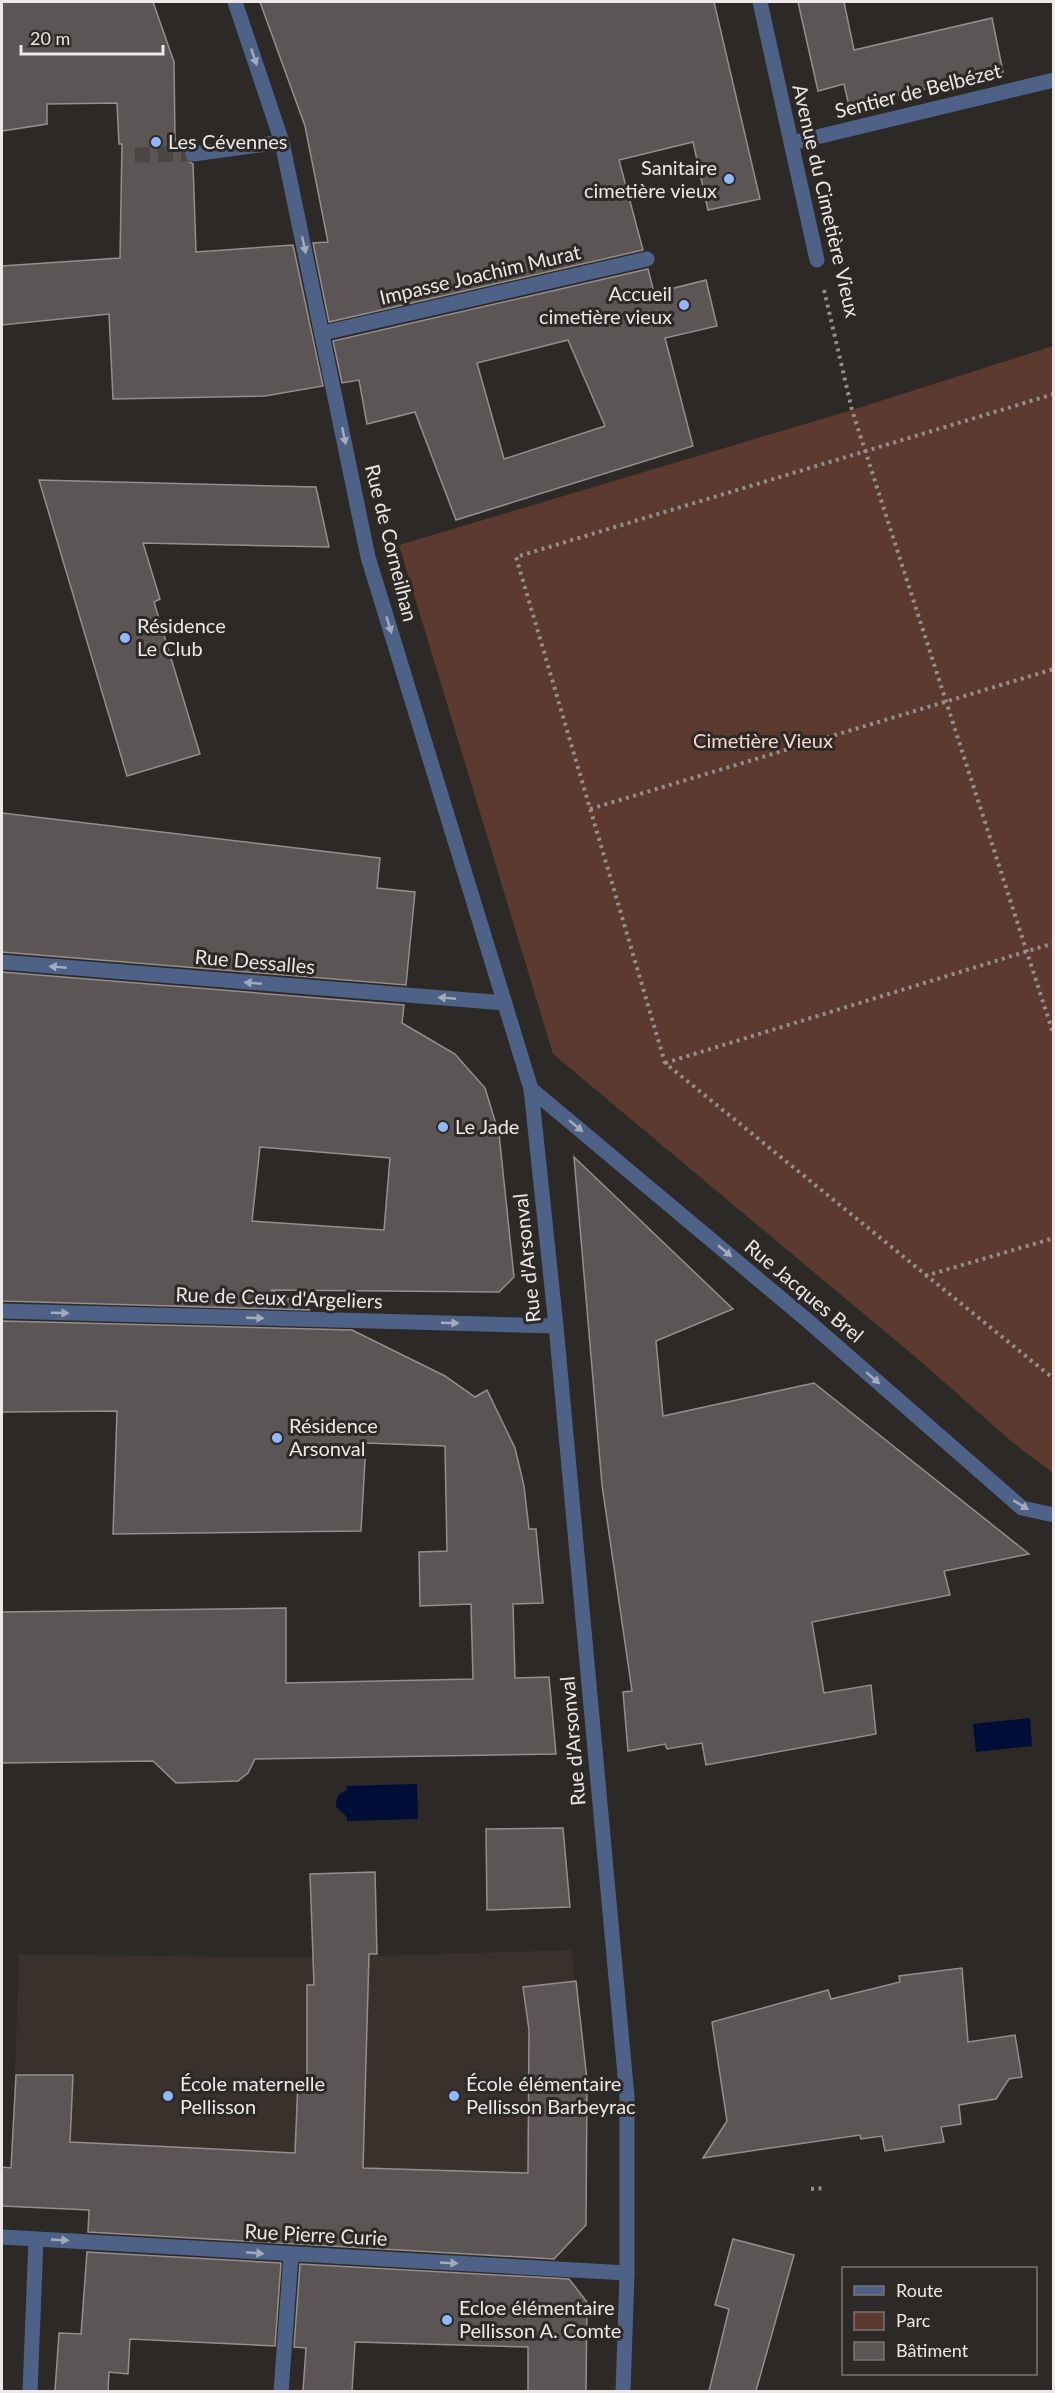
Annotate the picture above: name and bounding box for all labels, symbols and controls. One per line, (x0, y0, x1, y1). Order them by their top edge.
scale bar (21, 18, 164, 56)
text: 20 m (30, 27, 70, 49)
one-way arrow (249, 48, 259, 66)
street label: Sentier de Belbézet (832, 58, 1003, 122)
street label: Avenue du Cimetière Vieux (788, 82, 866, 320)
place label: Les Cévennes (168, 129, 288, 153)
marker: Les Cévennes (149, 135, 163, 149)
place label: Sanitaire cimetière vieux (584, 155, 717, 202)
marker: Sanitaire cimetière vieux (722, 172, 736, 186)
one-way arrow (300, 236, 309, 255)
street label: Impasse Joachim Murat (377, 239, 583, 309)
place label: Accueil cimetière vieux (539, 281, 672, 328)
marker: Accueil cimetière vieux (677, 298, 691, 312)
one-way arrow (340, 427, 349, 446)
street label: Rue de Corneilhan (361, 462, 423, 624)
place label: Résidence Le Club (137, 613, 226, 660)
one-way arrow (385, 616, 395, 634)
marker: Résidence Le Club (118, 631, 132, 645)
park label: Cimetière Vieux (693, 728, 833, 752)
street label: Rue Dessalles (194, 944, 316, 978)
one-way arrow (49, 962, 68, 972)
one-way arrow (243, 978, 262, 987)
one-way arrow (437, 993, 456, 1003)
place label: Le Jade (455, 1114, 519, 1138)
one-way arrow (568, 1119, 583, 1132)
marker: Le Jade (436, 1120, 450, 1134)
street label: Rue d'Arsonval (507, 1192, 545, 1324)
street label: Rue Jacques Brel (740, 1234, 869, 1347)
one-way arrow (717, 1244, 732, 1257)
street label: Rue de Ceux d'Argeliers (175, 1281, 383, 1313)
one-way arrow (50, 1308, 69, 1318)
one-way arrow (245, 1313, 264, 1323)
one-way arrow (440, 1319, 459, 1328)
one-way arrow (865, 1371, 880, 1384)
place label: Résidence Arsonval (289, 1413, 378, 1460)
marker: Résidence Arsonval (270, 1431, 284, 1445)
one-way arrow (1013, 1499, 1029, 1510)
street label: Rue d'Arsonval (554, 1676, 590, 1807)
place label: École maternelle Pellisson (180, 2071, 325, 2118)
place label: École élémentaire Pellisson Barbeyrac (466, 2071, 636, 2118)
marker: École maternelle Pellisson (161, 2089, 175, 2103)
marker: École élémentaire Pellisson Barbeyrac (447, 2089, 461, 2103)
street label: Rue Pierre Curie (244, 2218, 388, 2250)
one-way arrow (50, 2236, 69, 2245)
one-way arrow (245, 2248, 264, 2257)
one-way arrow (440, 2259, 459, 2268)
legend (842, 2267, 1037, 2375)
text: Route (896, 2279, 943, 2301)
place label: Ecloe élémentaire Pellisson A. Comte (459, 2295, 621, 2342)
text: Parc (896, 2309, 931, 2331)
marker: Ecloe élémentaire Pellisson A. Comte (440, 2313, 454, 2327)
text: Bâtiment (896, 2339, 969, 2361)

